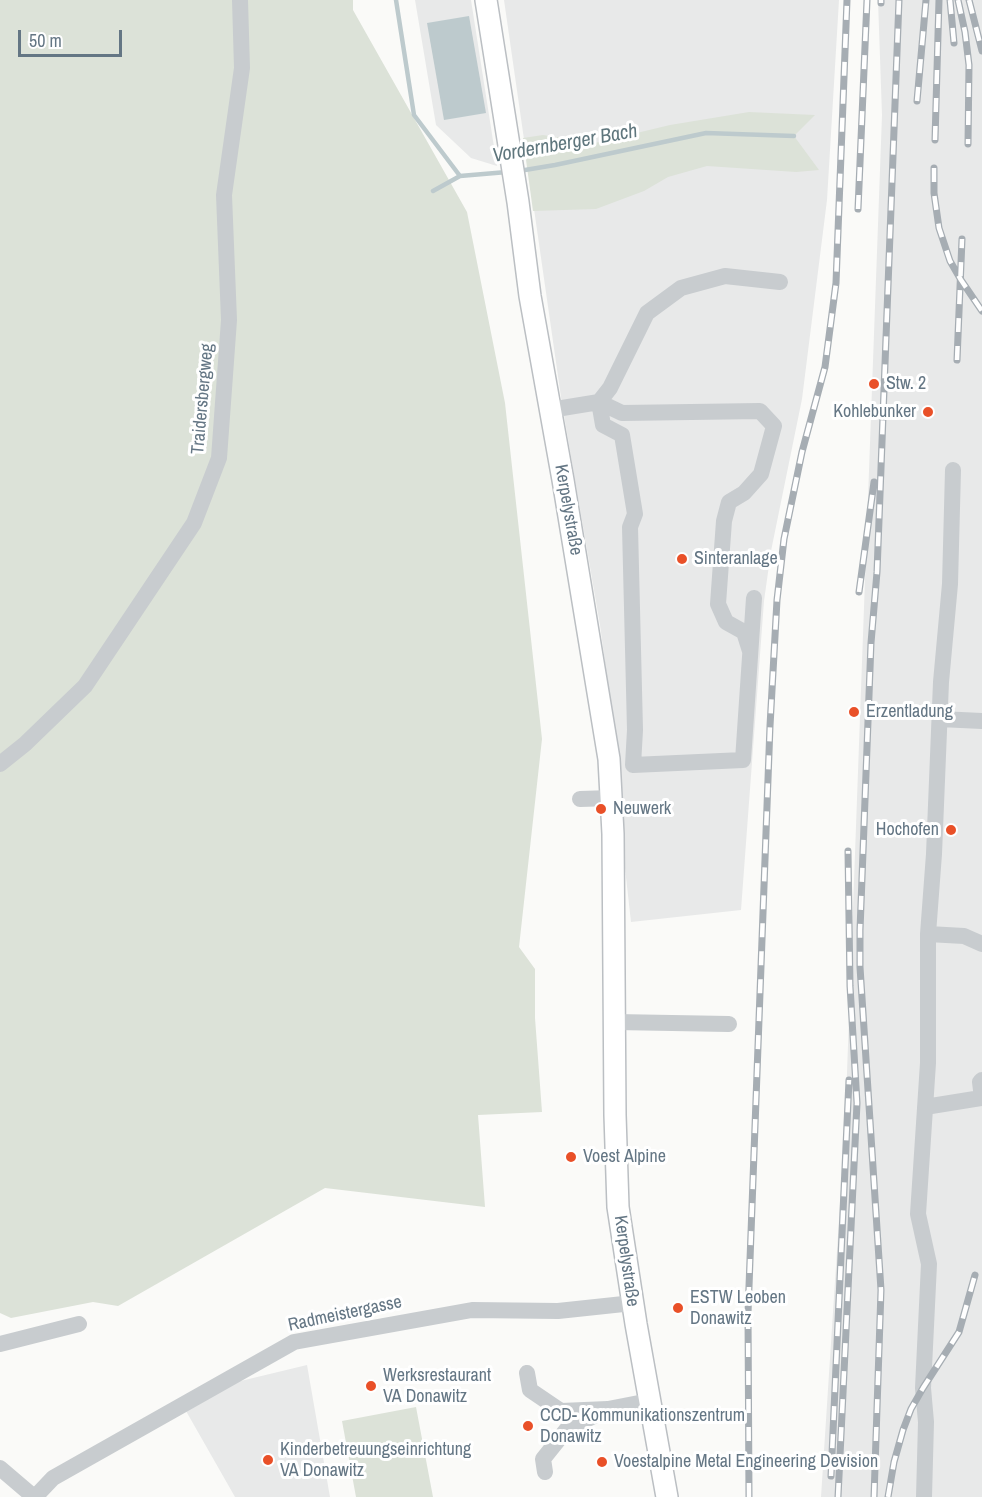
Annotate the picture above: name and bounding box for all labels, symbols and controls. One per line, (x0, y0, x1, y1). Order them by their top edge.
scale bar (21, 18, 124, 56)
text: 50 m (29, 28, 62, 53)
water label: Vordernberger Bach (491, 119, 639, 169)
street label: Traidersbergweg (187, 343, 219, 455)
place label: Stw. 2 (886, 373, 926, 395)
marker: Stw. 2 (867, 377, 881, 391)
place label: Kohlebunker (833, 401, 916, 423)
marker: Kohlebunker (921, 405, 935, 419)
street label: Kerpelystraße (549, 463, 587, 557)
place label: Sinteranlage (694, 548, 778, 570)
marker: Sinteranlage (675, 552, 689, 566)
place label: Erzentladung (866, 701, 953, 723)
marker: Erzentladung (847, 705, 861, 719)
place label: Neuwerk (613, 798, 671, 820)
marker: Neuwerk (594, 802, 608, 816)
place label: Hochofen (876, 819, 939, 841)
marker: Hochofen (944, 823, 958, 837)
place label: Voest Alpine (583, 1146, 666, 1168)
marker: Voest Alpine (564, 1150, 578, 1164)
street label: Kerpelystraße (609, 1214, 643, 1308)
place label: ESTW Leoben Donawitz (690, 1287, 786, 1330)
street label: Radmeistergasse (286, 1291, 404, 1337)
marker: ESTW Leoben Donawitz (671, 1301, 685, 1315)
place label: Werksrestaurant VA Donawitz (383, 1365, 491, 1408)
marker: Werksrestaurant VA Donawitz (364, 1379, 378, 1393)
place label: CCD- Kommunikationszentrum Donawitz (540, 1405, 745, 1448)
marker: CCD- Kommunikationszentrum Donawitz (521, 1419, 535, 1433)
place label: Kinderbetreuungseinrichtung VA Donawitz (280, 1439, 471, 1482)
place label: Voestalpine Metal Engineering Devision (614, 1451, 878, 1473)
marker: Kinderbetreuungseinrichtung VA Donawitz (261, 1453, 275, 1467)
marker: Voestalpine Metal Engineering Devision (595, 1455, 609, 1469)

